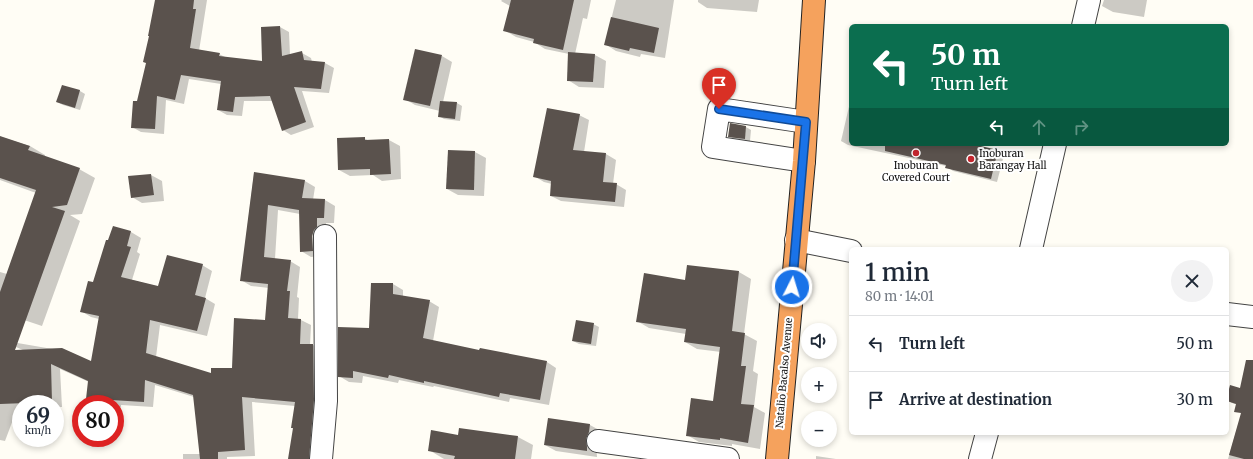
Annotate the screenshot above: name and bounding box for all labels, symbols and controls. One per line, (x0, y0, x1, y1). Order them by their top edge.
text: 50 m (931, 37, 1000, 73)
icon: left (865, 40, 917, 92)
pin (702, 68, 736, 109)
text: Turn left (931, 72, 1008, 95)
icon: arrive (708, 74, 730, 96)
icon: left (986, 116, 1008, 138)
icon: ahead (1028, 116, 1050, 138)
icon: right (1070, 116, 1092, 138)
place label: Inoburan Barangay Hall (979, 147, 1047, 172)
marker: Inoburan Covered Court (911, 148, 921, 158)
marker: Inoburan Barangay Hall (966, 154, 976, 164)
place label: Inoburan Covered Court (882, 159, 950, 184)
text: 1 min (865, 257, 930, 288)
button: close (1171, 260, 1213, 302)
position arrow (771, 266, 813, 308)
text: 80 m · 14:01 (865, 288, 934, 305)
street label: Natalio Bacalso Avenue (773, 317, 795, 429)
map controls (801, 323, 837, 447)
button: sound (801, 323, 837, 359)
icon: left (865, 333, 887, 355)
text: Turn left (899, 334, 965, 353)
text: 50 m (1176, 334, 1213, 353)
button: + (801, 367, 837, 403)
icon: arrive (865, 389, 887, 411)
text: Arrive at destination (899, 390, 1052, 409)
text: 30 m (1176, 390, 1213, 409)
speed limit sign: 80 (72, 395, 124, 447)
text: 69 (26, 403, 50, 428)
button: − (801, 411, 837, 447)
text: km/h (25, 424, 51, 437)

